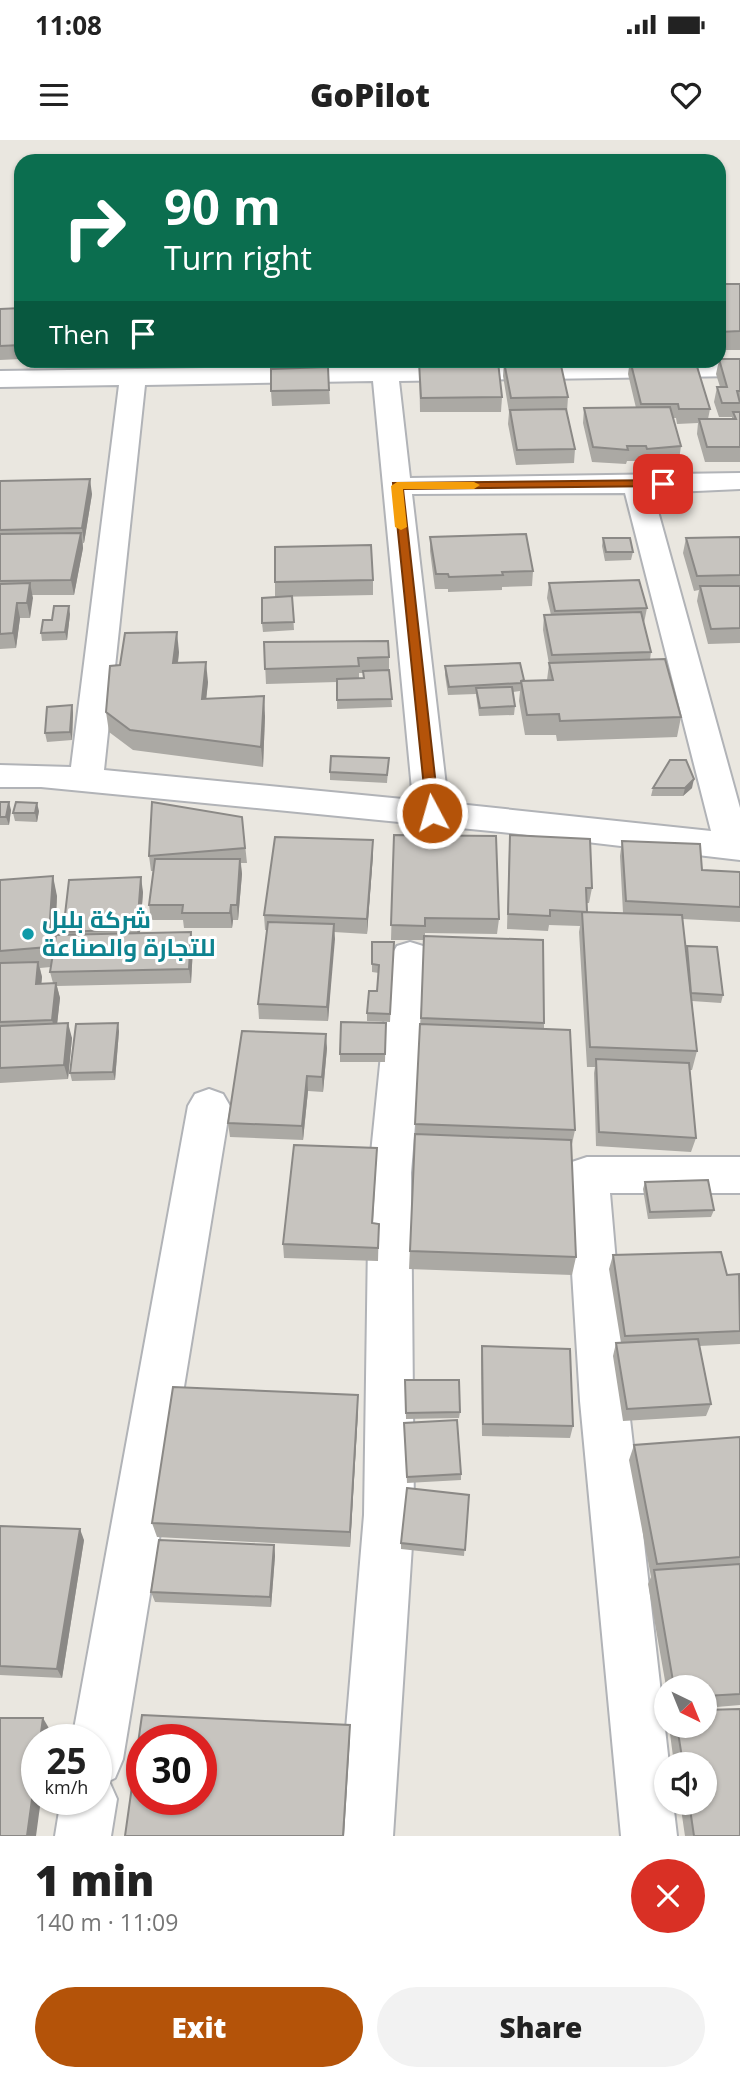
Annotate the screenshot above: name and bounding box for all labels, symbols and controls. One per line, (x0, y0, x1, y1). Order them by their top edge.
text: 11:08 (35, 7, 102, 43)
text: GoPilot (310, 73, 430, 116)
icon: menu (35, 76, 73, 114)
icon: heart (667, 76, 705, 114)
text: 90 m (164, 173, 281, 239)
icon: right (49, 182, 140, 273)
text: Turn right (164, 236, 312, 279)
icon: arrive (124, 315, 162, 353)
text: Then (49, 316, 110, 352)
pin (633, 454, 693, 514)
icon: arrive (644, 465, 682, 503)
position arrow (395, 776, 469, 850)
place label: شركة بلبل للتجارة والصناعة (42, 902, 216, 963)
marker: شركة بلبل للتجارة والصناعة (20, 926, 36, 942)
north arrow (654, 1675, 718, 1738)
map controls (654, 1675, 717, 1815)
speed limit sign: 30 (126, 1724, 217, 1815)
text: 25 (46, 1737, 87, 1784)
button: sound (654, 1752, 717, 1815)
text: km/h (45, 1775, 88, 1799)
text: 1 min (35, 1851, 154, 1908)
button: close (631, 1859, 705, 1933)
text: 140 m · 11:09 (35, 1906, 178, 1938)
button: Exit (35, 1987, 363, 2067)
button: Share (377, 1987, 705, 2067)

